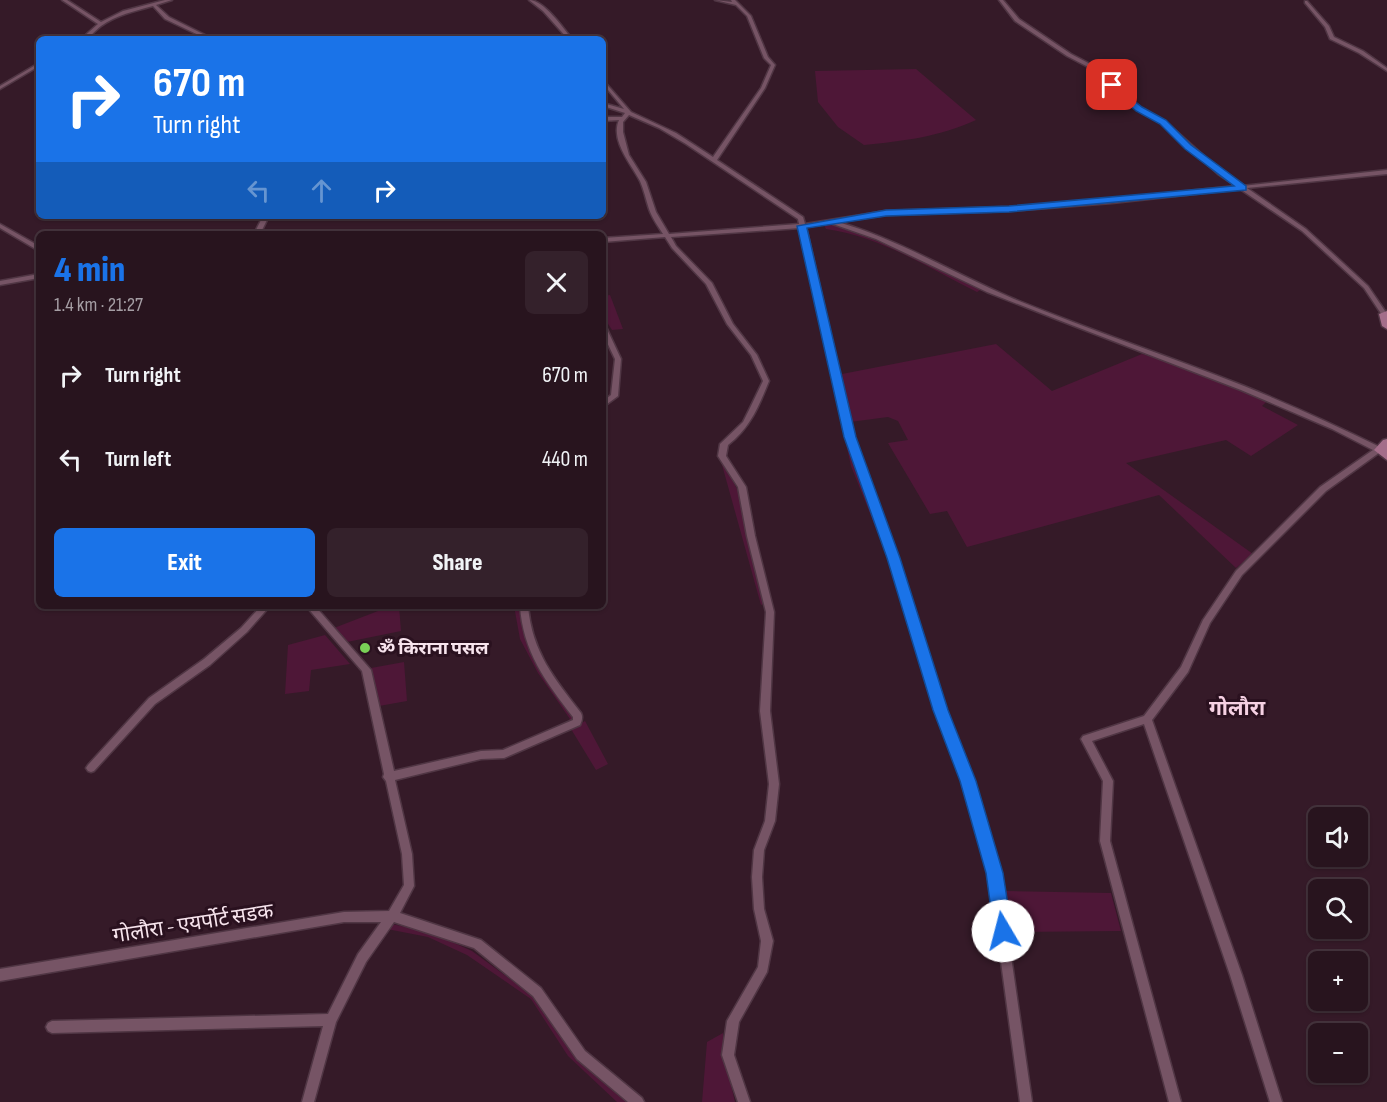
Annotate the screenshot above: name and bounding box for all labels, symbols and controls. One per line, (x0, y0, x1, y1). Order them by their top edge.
text: 670 m (153, 58, 245, 109)
pin (1086, 59, 1137, 110)
icon: right (54, 60, 132, 138)
icon: arrive (1095, 68, 1128, 101)
text: Turn right (153, 109, 240, 141)
icon: left (242, 174, 275, 207)
icon: ahead (305, 174, 338, 207)
icon: right (368, 174, 401, 207)
text: 4 min (54, 249, 125, 292)
button: close (525, 251, 588, 314)
text: 1.4 km · 21:27 (54, 293, 143, 317)
icon: right (54, 359, 87, 392)
text: Turn right (105, 362, 181, 389)
text: 670 m (542, 362, 588, 389)
icon: left (54, 443, 87, 476)
text: Turn left (105, 446, 171, 473)
text: 440 m (542, 446, 588, 473)
button: Exit (54, 528, 315, 597)
button: Share (327, 528, 588, 597)
place label: ॐ किराना पसल (377, 638, 489, 659)
marker: ॐ किराना पसल (358, 641, 372, 655)
district label: गोलौरा (1209, 696, 1266, 721)
map controls (1308, 807, 1368, 1083)
button: sound (1308, 807, 1368, 867)
button: search (1308, 879, 1368, 939)
street label: गोलौरा - एयर्पोर्ट सडक (111, 898, 276, 949)
position arrow (971, 899, 1035, 963)
button: + (1308, 951, 1368, 1011)
button: − (1308, 1023, 1368, 1083)

